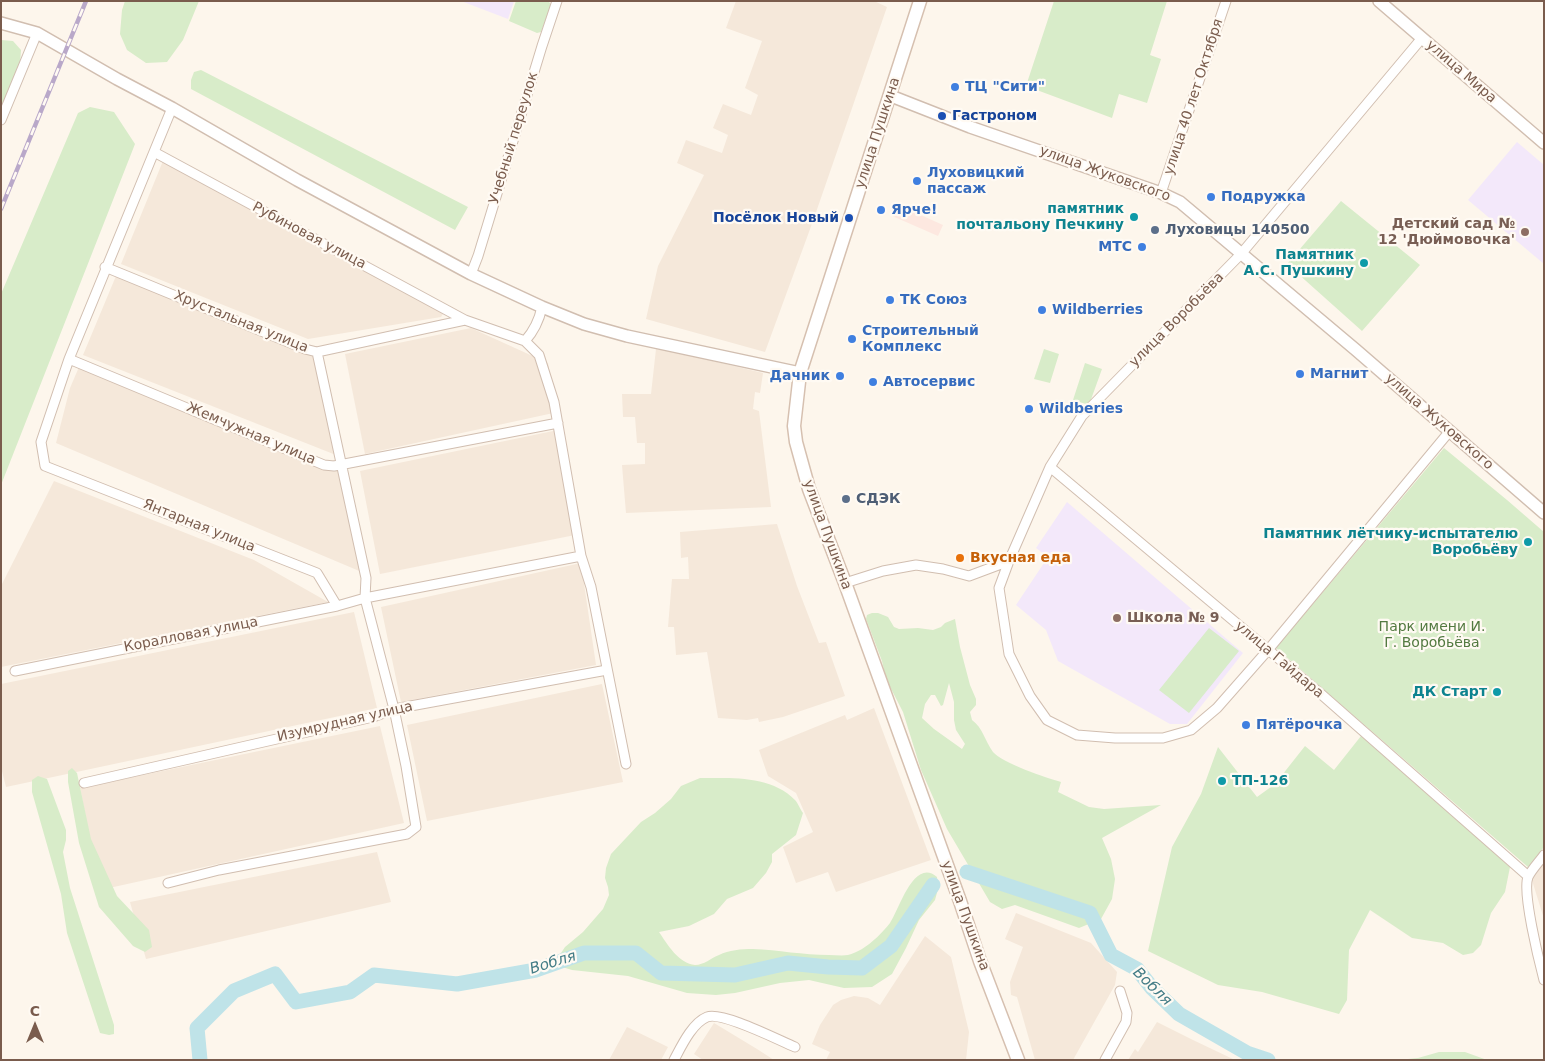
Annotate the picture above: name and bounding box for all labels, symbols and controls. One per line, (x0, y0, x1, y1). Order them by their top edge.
street label: улица 40 лет Октября (1161, 17, 1227, 177)
street label: улица Мира (1422, 37, 1500, 107)
street label: Учебный переулок (486, 70, 542, 206)
street label: улица Пушкина (852, 75, 904, 191)
place label: ТЦ "Сити" (965, 79, 1045, 95)
marker: ТЦ "Сити" (949, 81, 961, 93)
place label: Гастроном (952, 108, 1037, 124)
marker: Гастроном (936, 110, 948, 122)
street label: улица Жуковского (1037, 142, 1173, 206)
place label: Луховицкий пассаж (927, 165, 1025, 198)
marker: Луховицкий пассаж (911, 175, 923, 187)
place label: Подружка (1221, 189, 1306, 205)
marker: Подружка (1205, 191, 1217, 203)
street label: Рубиновая улица (249, 199, 369, 273)
place label: памятник почтальону Печкину (956, 201, 1124, 233)
place label: Ярче! (891, 202, 937, 218)
marker: Ярче! (875, 204, 887, 216)
place label: Посёлок Новый (713, 210, 839, 226)
marker: памятник почтальону Печкину (1128, 211, 1140, 223)
marker: Посёлок Новый (843, 212, 855, 224)
place label: Детский сад № 12 'Дюймовочка' (1378, 216, 1515, 248)
place label: Луховицы 140500 (1165, 222, 1309, 238)
marker: Луховицы 140500 (1149, 224, 1161, 236)
marker: Детский сад № 12 'Дюймовочка' (1519, 226, 1531, 238)
place label: МТС (1098, 239, 1132, 255)
marker: МТС (1136, 241, 1148, 253)
place label: Памятник А.С. Пушкину (1244, 247, 1354, 280)
marker: Памятник А.С. Пушкину (1358, 257, 1370, 269)
street label: улица Воробьёва (1126, 269, 1228, 371)
street label: Хрустальная улица (171, 287, 311, 357)
place label: ТК Союз (900, 292, 968, 308)
marker: ТК Союз (884, 294, 896, 306)
place label: Wildberries (1052, 302, 1143, 318)
marker: Wildberries (1036, 304, 1048, 316)
place label: Строительный Комплекс (862, 323, 979, 356)
marker: Строительный Комплекс (846, 333, 858, 345)
place label: Магнит (1310, 366, 1368, 382)
place label: Дачник (769, 368, 830, 384)
marker: Магнит (1294, 368, 1306, 380)
marker: Дачник (834, 370, 846, 382)
street label: улица Жуковского (1381, 370, 1497, 474)
place label: Автосервис (883, 374, 975, 390)
marker: Автосервис (867, 376, 879, 388)
street label: Жемчужная улица (184, 399, 318, 469)
place label: Wildberies (1039, 401, 1123, 417)
marker: Wildberies (1023, 403, 1035, 415)
street label: улица Пушкина (799, 478, 855, 592)
place label: СДЭК (856, 491, 900, 507)
marker: СДЭК (840, 493, 852, 505)
street label: Янтарная улица (140, 496, 258, 556)
place label: Памятник лётчику-испытателю Воробьёву (1263, 526, 1518, 558)
marker: Памятник лётчику-испытателю Воробьёву (1522, 536, 1534, 548)
place label: Вкусная еда (970, 550, 1071, 566)
marker: Вкусная еда (954, 552, 966, 564)
place label: Школа № 9 (1127, 610, 1219, 626)
marker: Школа № 9 (1111, 612, 1123, 624)
street label: Коралловая улица (122, 614, 260, 656)
street label: улица Гайдара (1231, 618, 1327, 702)
park label: Парк имени И. Г. Воробьёва (1379, 619, 1485, 652)
place label: ДК Старт (1412, 684, 1487, 700)
marker: ДК Старт (1491, 686, 1503, 698)
street label: Изумрудная улица (276, 698, 414, 746)
place label: Пятёрочка (1256, 717, 1343, 733)
marker: Пятёрочка (1240, 719, 1252, 731)
place label: ТП-126 (1232, 773, 1288, 789)
marker: ТП-126 (1216, 775, 1228, 787)
street label: улица Пушкина (937, 859, 993, 973)
water label: Вобля (528, 947, 578, 979)
water label: Вобля (1129, 964, 1175, 1010)
north arrow (10, 1001, 60, 1051)
text: С (30, 1003, 40, 1019)

